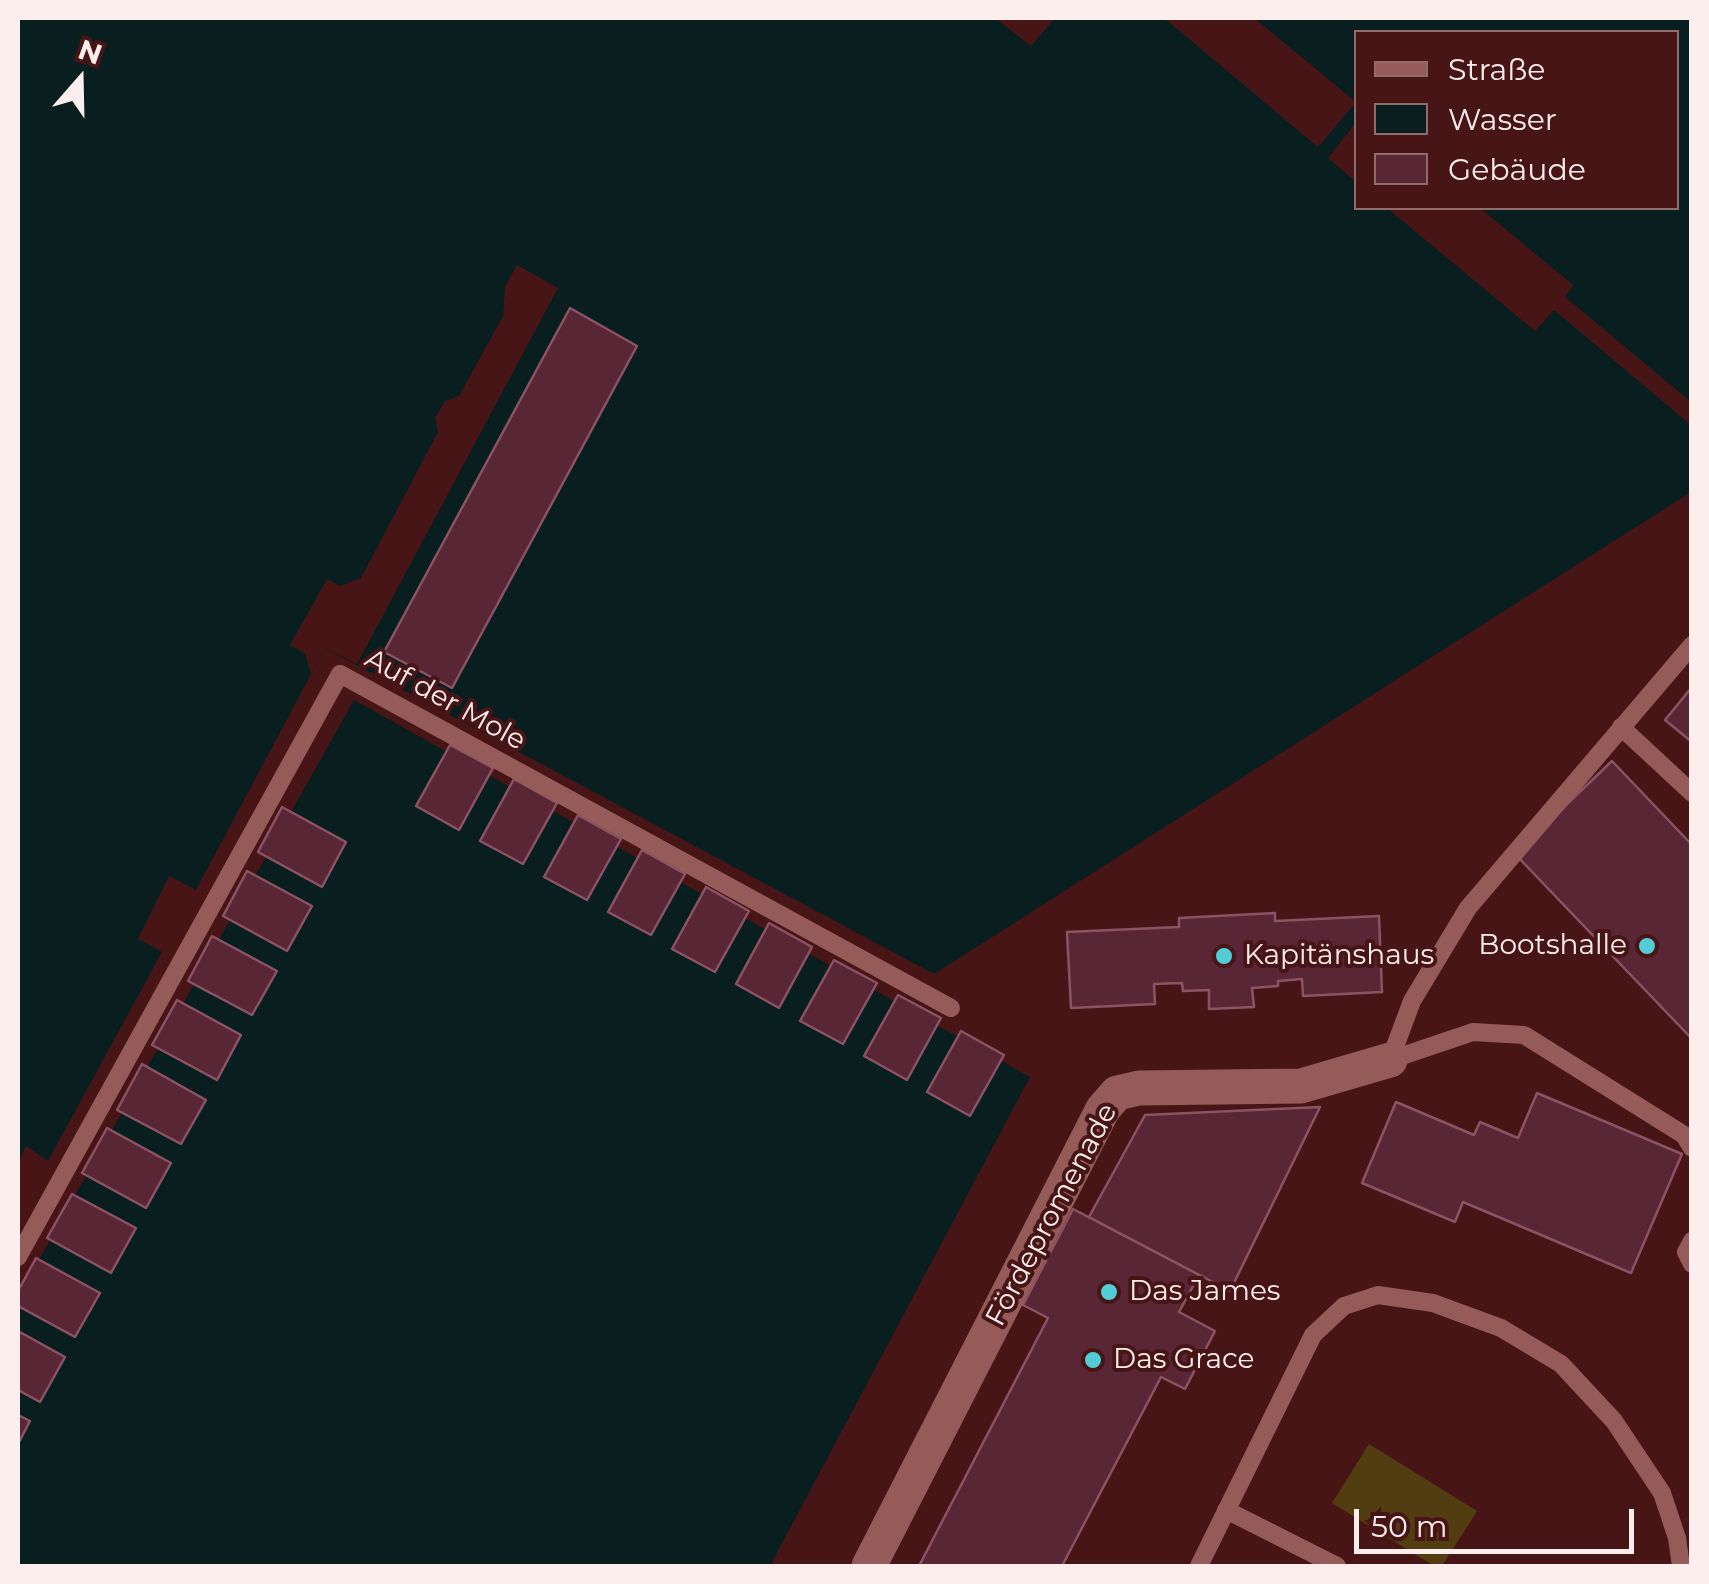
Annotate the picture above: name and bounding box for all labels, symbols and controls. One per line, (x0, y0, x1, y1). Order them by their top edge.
north arrow (30, 30, 130, 130)
legend (1354, 30, 1679, 210)
text: N (74, 32, 107, 72)
text: Straße (1448, 51, 1545, 88)
text: Wasser (1448, 101, 1557, 138)
text: Gebäude (1448, 151, 1586, 188)
street label: Auf der Mole (359, 642, 531, 758)
place label: Bootshalle (1478, 929, 1627, 963)
marker: Bootshalle (1636, 935, 1658, 957)
place label: Kapitänshaus (1244, 939, 1434, 973)
marker: Kapitänshaus (1213, 945, 1235, 967)
street label: Fördepromenade (979, 1098, 1125, 1332)
place label: Das James (1129, 1275, 1280, 1309)
marker: Das James (1098, 1281, 1120, 1303)
place label: Das Grace (1113, 1343, 1254, 1377)
marker: Das Grace (1082, 1349, 1104, 1371)
scale bar (1359, 1489, 1639, 1551)
text: 50 m (1371, 1508, 1448, 1545)

